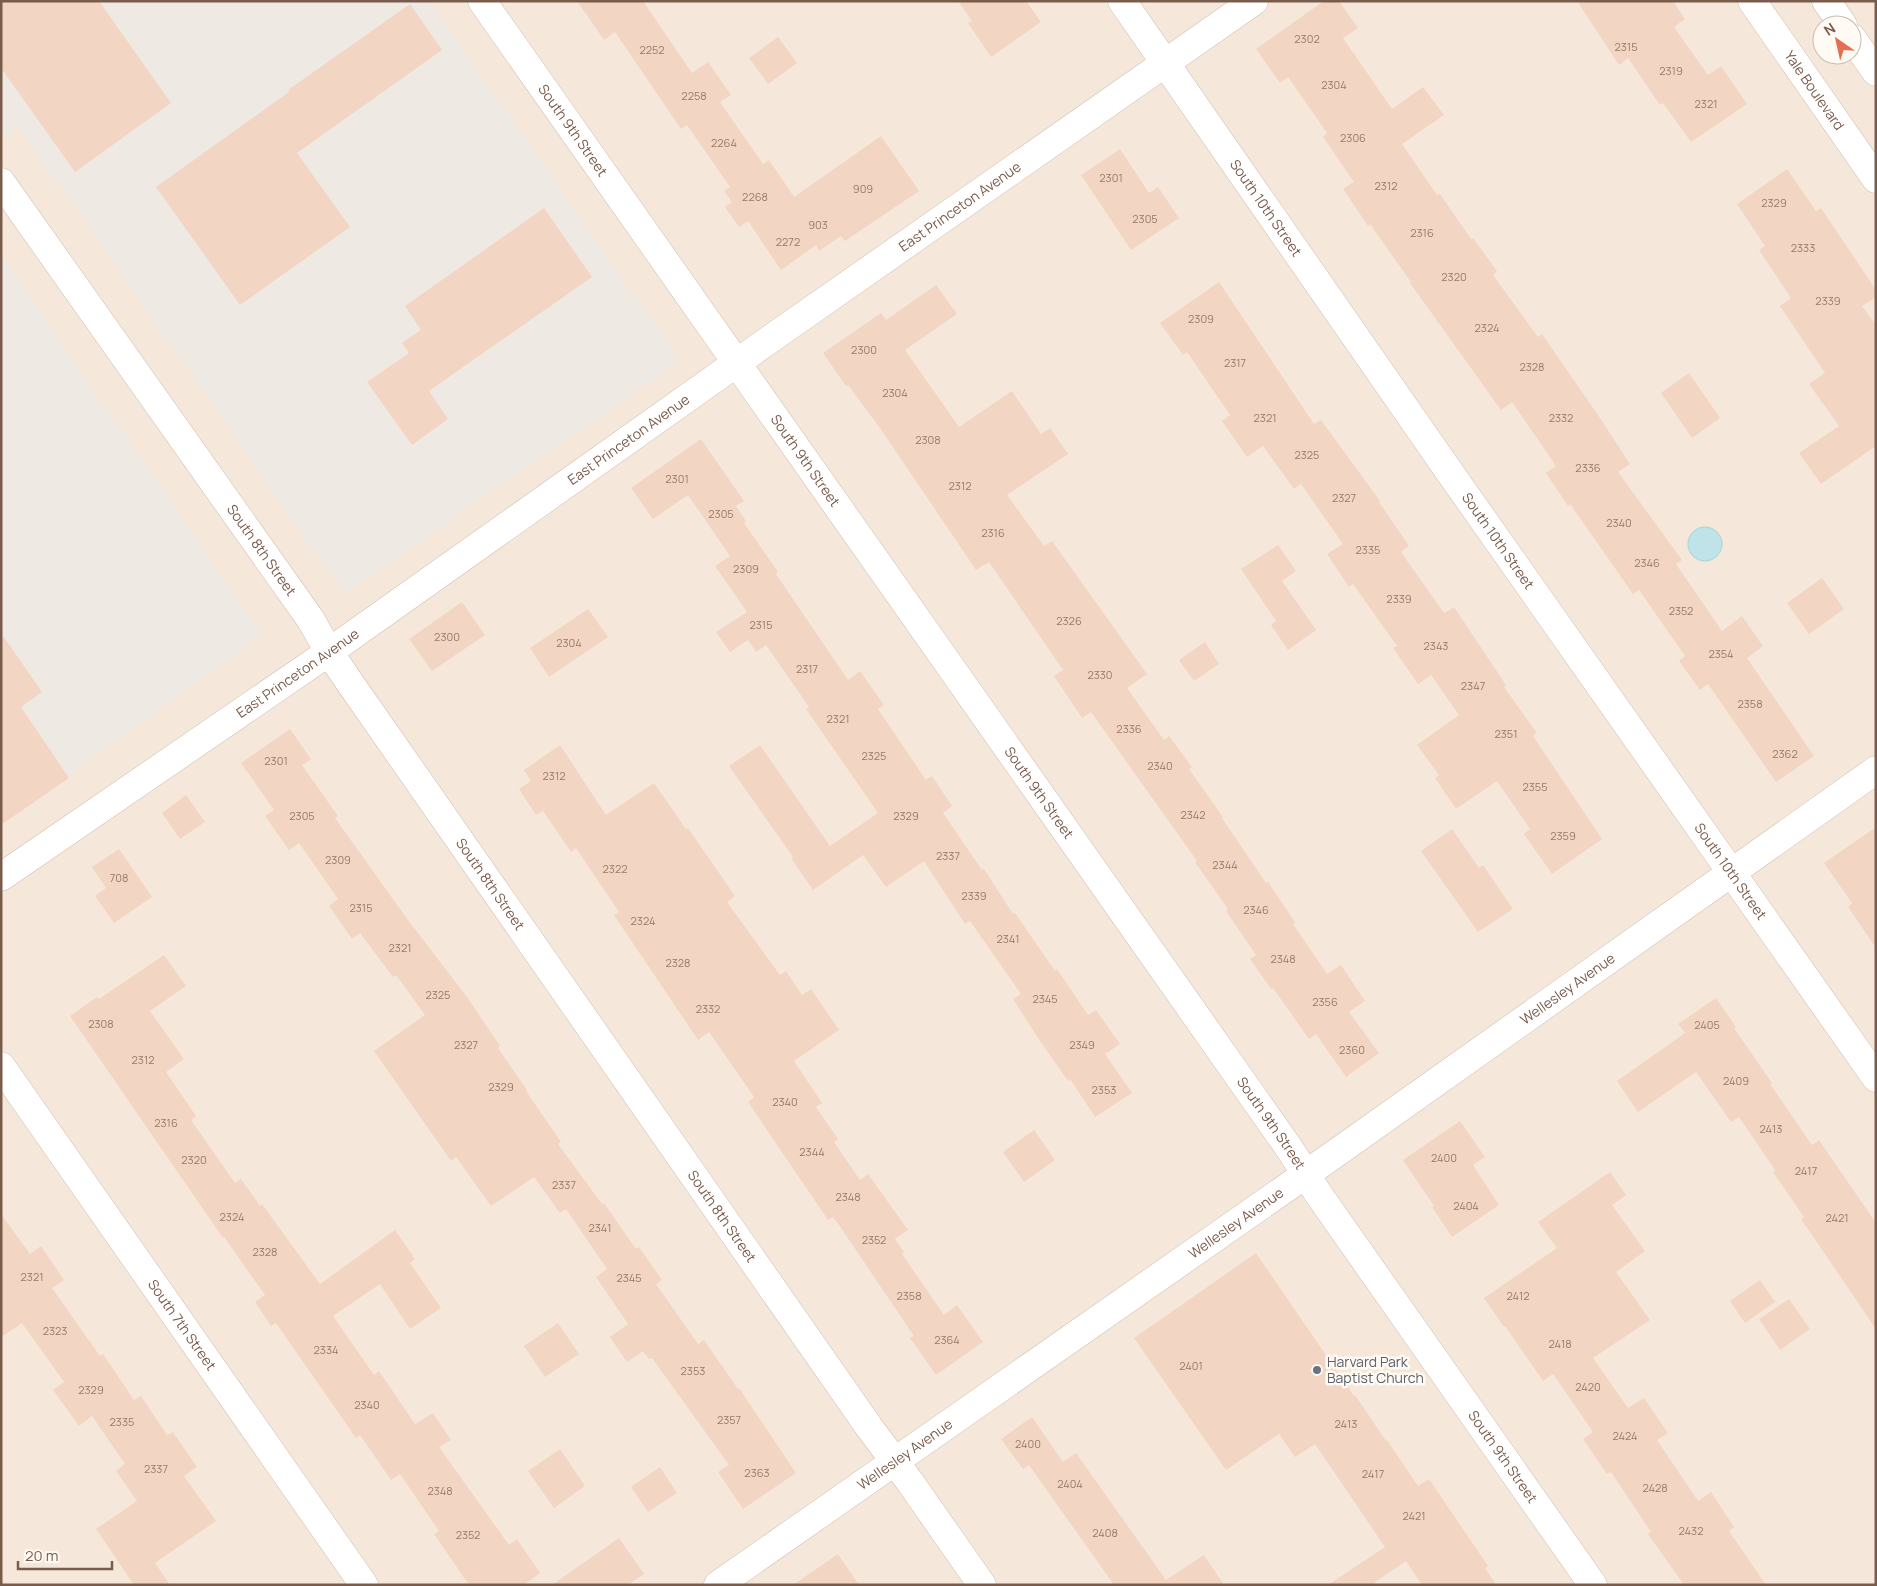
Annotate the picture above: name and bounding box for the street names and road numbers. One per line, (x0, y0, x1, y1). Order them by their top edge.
street label: Yale Boulevard (1780, 47, 1849, 134)
street label: South 9th Street (534, 80, 613, 180)
street label: South 10th Street (1226, 155, 1307, 260)
street label: East Princeton Avenue (895, 157, 1024, 255)
street label: East Princeton Avenue (564, 389, 693, 489)
street label: South 9th Street (767, 410, 845, 511)
street label: South 10th Street (1458, 489, 1539, 593)
street label: South 8th Street (223, 500, 301, 600)
street label: East Princeton Avenue (232, 624, 363, 722)
street label: South 9th Street (1000, 743, 1079, 843)
street label: South 10th Street (1690, 819, 1772, 923)
street label: South 8th Street (452, 834, 530, 934)
street label: Wellesley Avenue (1516, 948, 1619, 1029)
street label: South 9th Street (1233, 1073, 1310, 1173)
street label: South 8th Street (684, 1166, 761, 1266)
street label: Wellesley Avenue (1184, 1183, 1287, 1262)
street label: South 7th Street (144, 1275, 221, 1374)
street label: South 9th Street (1464, 1406, 1542, 1507)
street label: Wellesley Avenue (853, 1414, 956, 1494)

